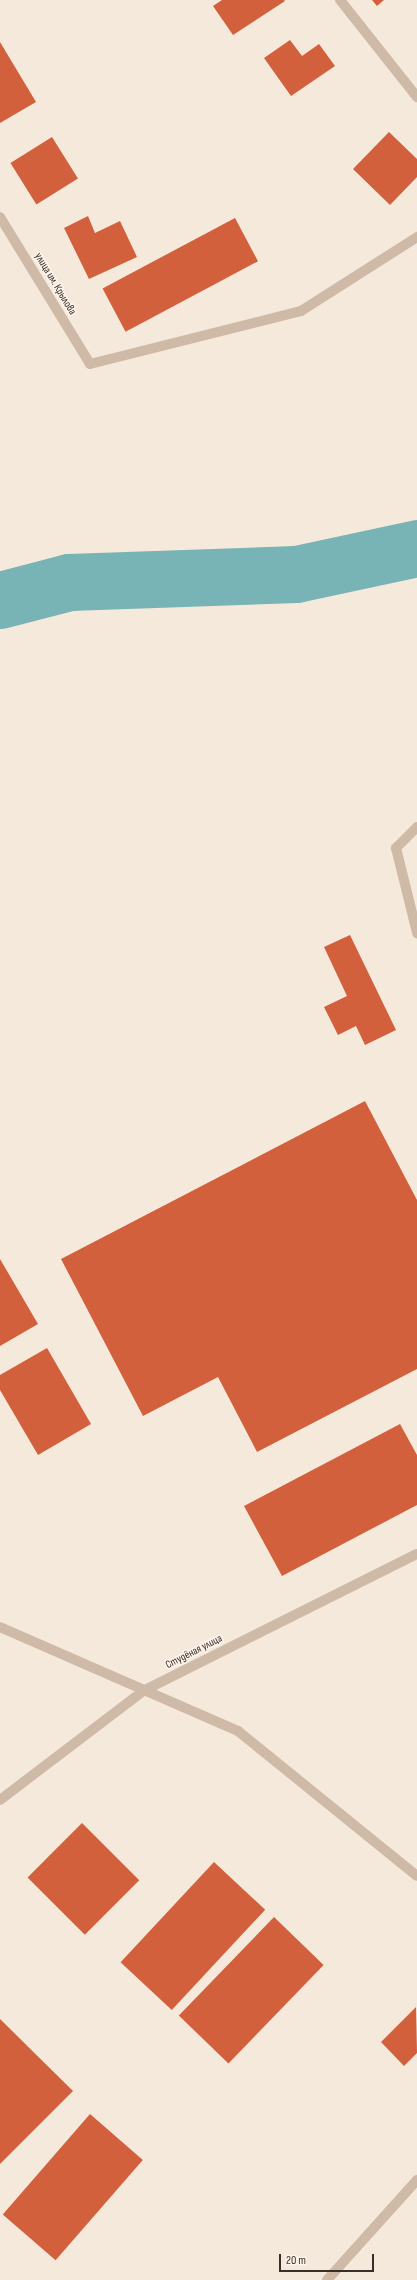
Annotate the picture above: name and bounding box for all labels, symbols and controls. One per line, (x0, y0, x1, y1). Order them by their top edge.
street label: улица им. Крылова (31, 251, 79, 317)
street label: Студёная улица (163, 1632, 225, 1672)
scale bar (281, 2246, 376, 2272)
text: 20 m (286, 2253, 306, 2268)

